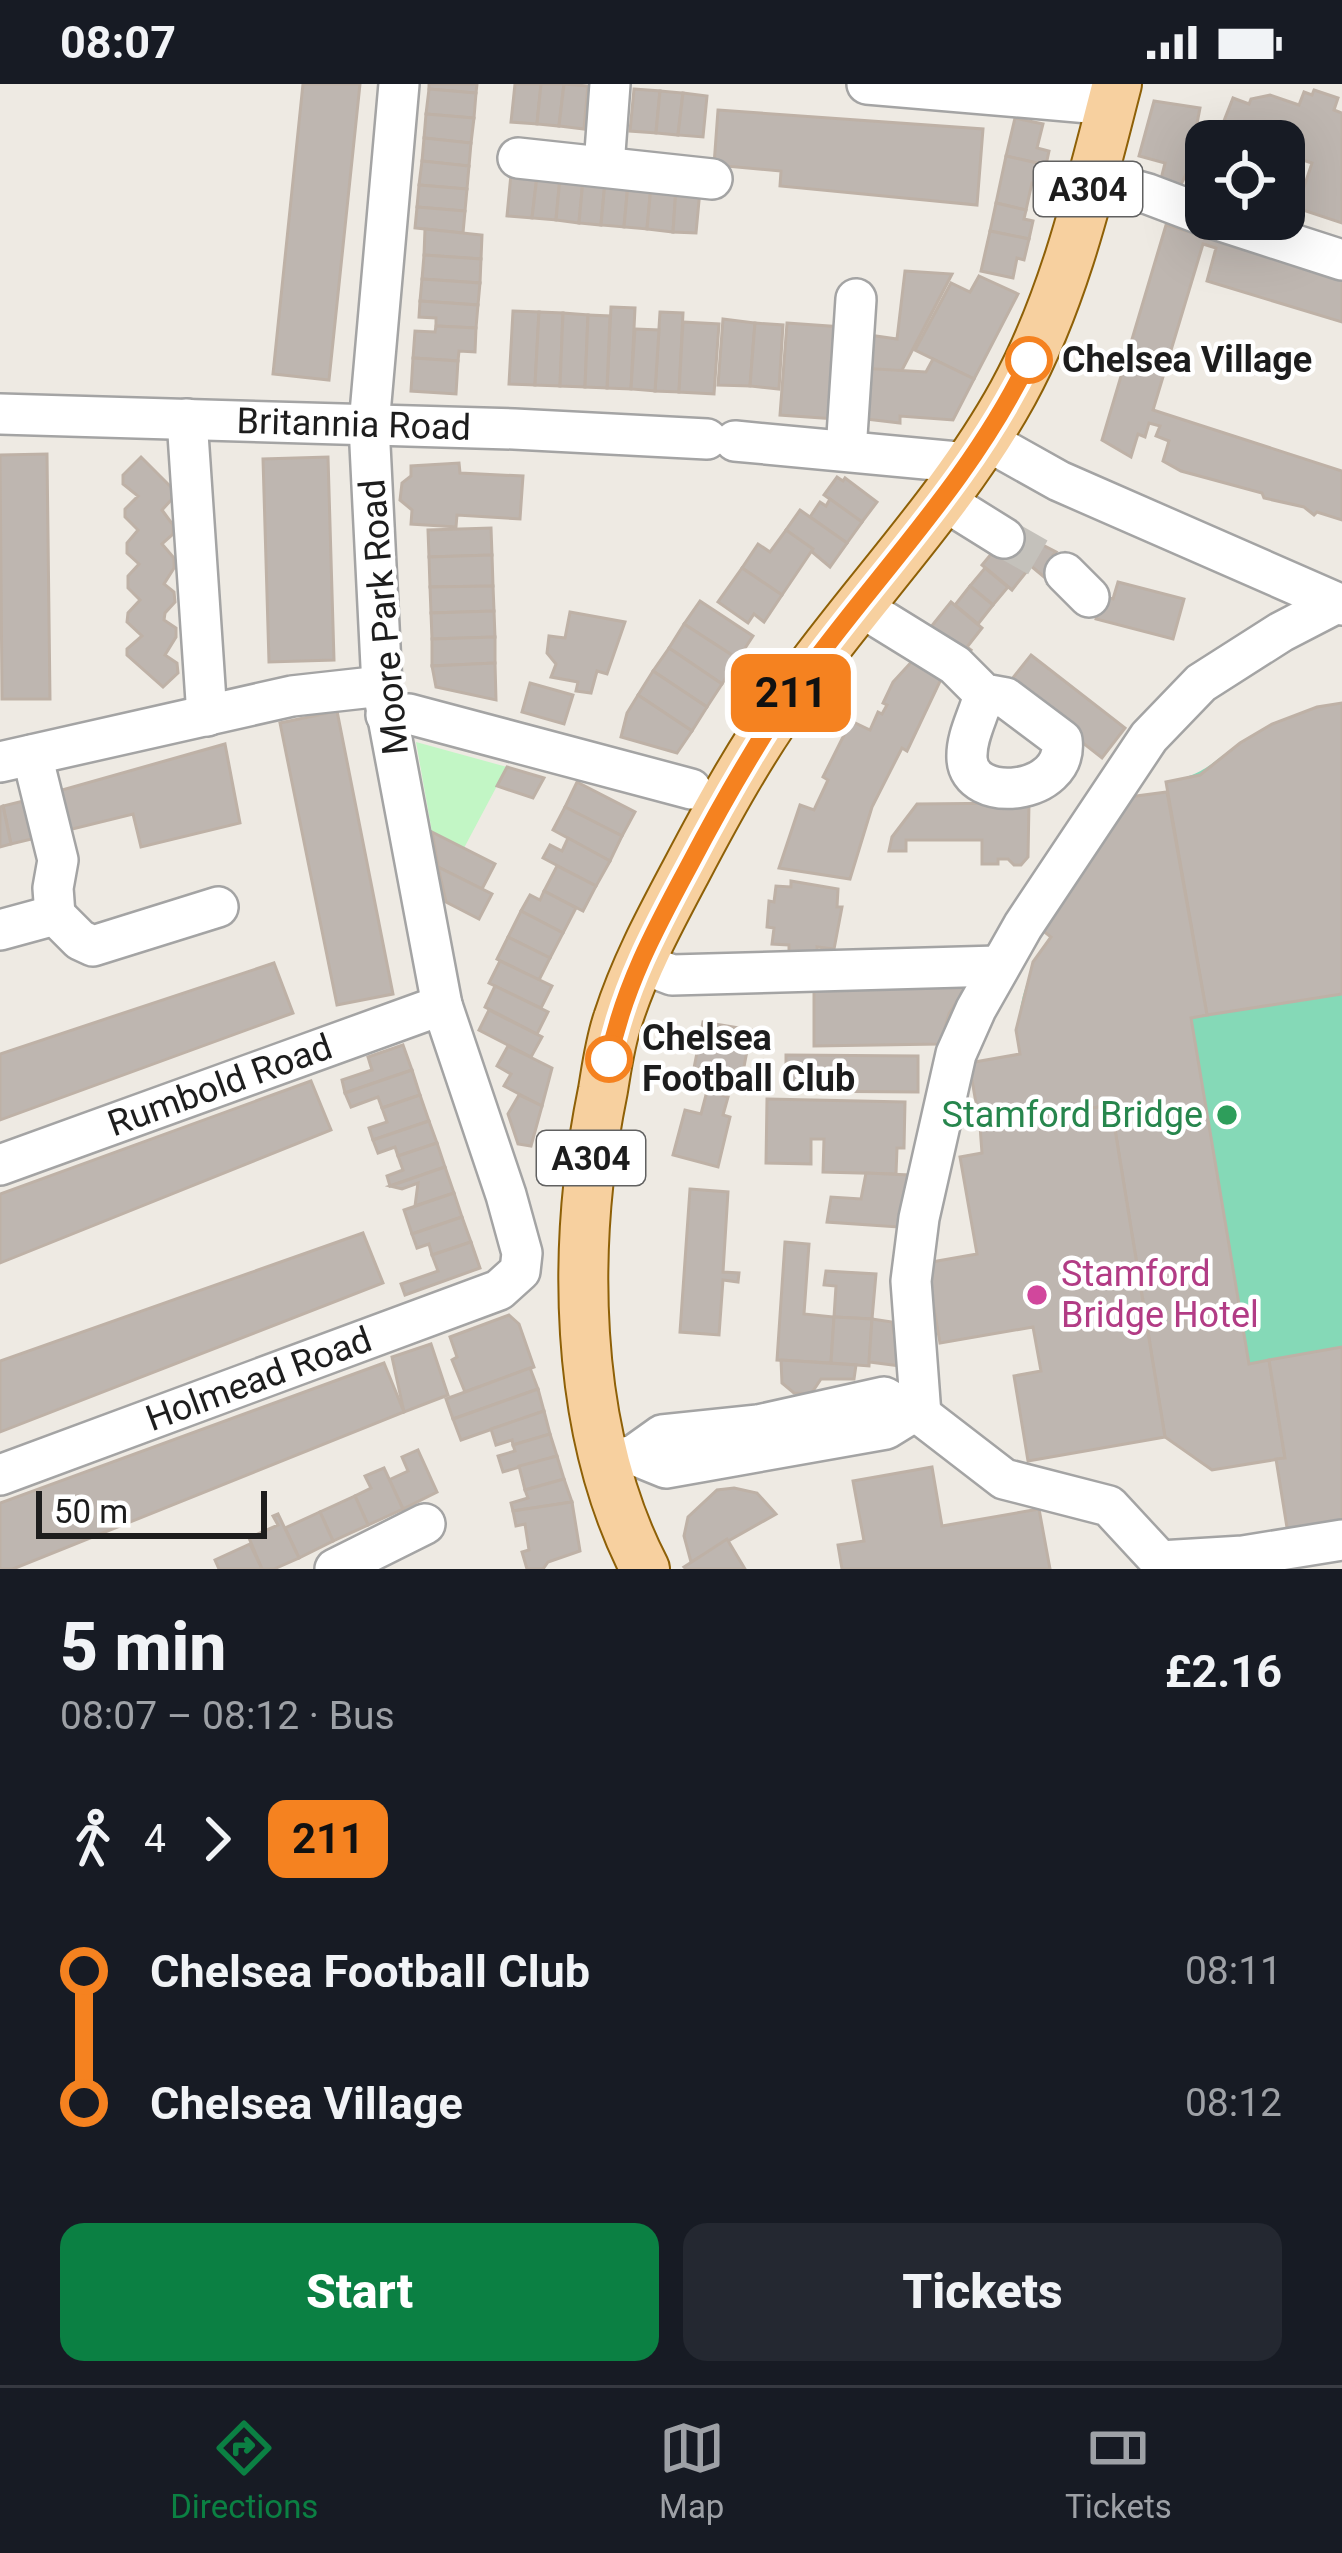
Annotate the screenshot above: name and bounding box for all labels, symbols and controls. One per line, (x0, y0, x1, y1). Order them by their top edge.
text: 08:07 (60, 16, 176, 69)
map controls (1185, 120, 1305, 240)
button: locate (1185, 120, 1305, 240)
road number: A304 (1034, 162, 1142, 216)
marker: Chelsea Village (1007, 338, 1051, 382)
place label: Chelsea Village (1062, 339, 1312, 381)
street label: Britannia Road (236, 400, 472, 449)
street label: Moore Park Road (351, 477, 417, 757)
line badge: 211 (722, 654, 860, 732)
text: 211 (755, 668, 827, 717)
place label: Chelsea Football Club (642, 1017, 855, 1100)
street label: Rumbold Road (102, 1026, 338, 1145)
marker: Chelsea Football Club (587, 1037, 631, 1081)
place label: Stamford Bridge (942, 1094, 1203, 1136)
marker: Stamford Bridge (1214, 1102, 1240, 1128)
road number: A304 (537, 1131, 645, 1185)
place label: Stamford Bridge Hotel (1061, 1253, 1259, 1336)
marker: Stamford Bridge Hotel (1024, 1282, 1050, 1308)
street label: Holmead Road (140, 1318, 377, 1440)
scale bar (36, 1485, 267, 1538)
text: 50 m (54, 1492, 128, 1531)
text: 5 min (60, 1609, 226, 1686)
text: £2.16 (1165, 1645, 1282, 1698)
text: 08:07 – 08:12 · Bus (60, 1693, 395, 1739)
icon: walk (60, 1806, 126, 1872)
icon: forward (184, 1806, 250, 1872)
text: 211 (292, 1814, 364, 1863)
text: 4 (144, 1816, 166, 1862)
text: Chelsea Football Club (150, 1945, 590, 1998)
text: 08:11 (1185, 1948, 1282, 1994)
text: Chelsea Village (150, 2077, 463, 2130)
text: 08:12 (1185, 2080, 1282, 2126)
button: Start (60, 2223, 659, 2361)
button: Tickets (683, 2223, 1282, 2361)
tab: Directions (170, 2415, 318, 2526)
tab: Map (659, 2415, 725, 2526)
tab: Tickets (1065, 2415, 1172, 2526)

